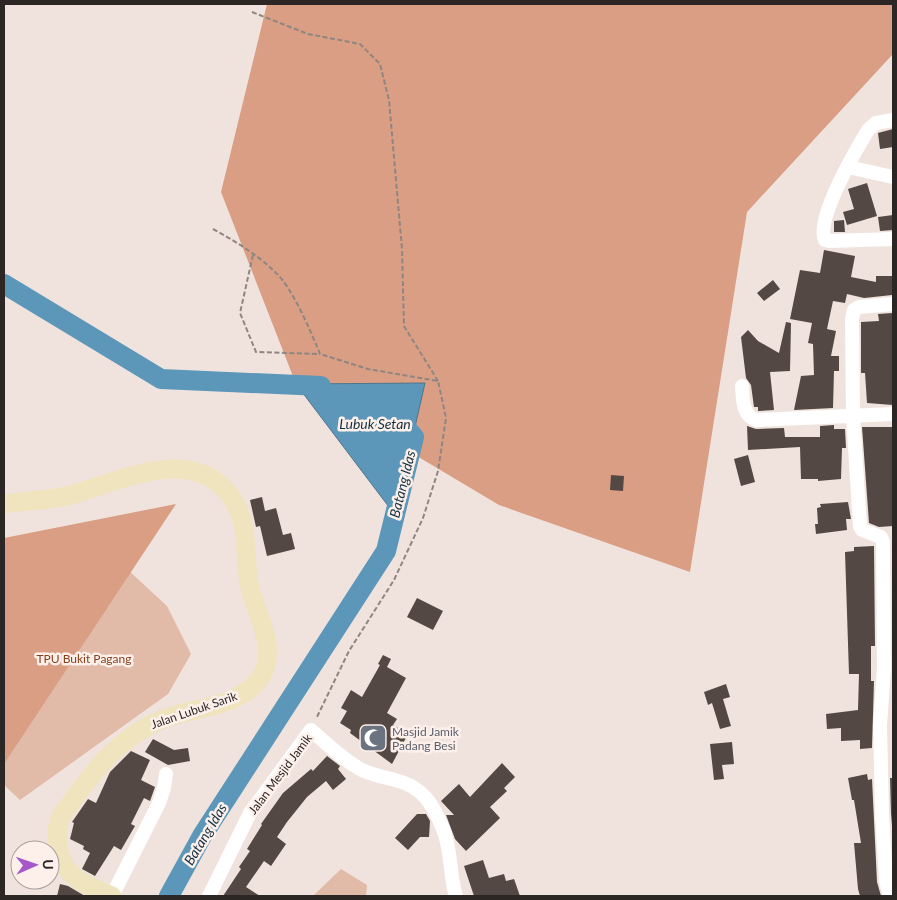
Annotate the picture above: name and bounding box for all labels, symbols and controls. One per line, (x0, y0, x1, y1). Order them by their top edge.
water label: Lubuk Setan (339, 415, 411, 432)
water label: Batang Idas (385, 448, 419, 519)
park label: TPU Bukit Pagang (37, 651, 131, 666)
street label: Jalan Lubuk Sarik (149, 688, 240, 732)
mosque icon: Masjid Jamik Padang Besi (358, 723, 388, 753)
place label: Masjid Jamik Padang Besi (392, 724, 460, 753)
street label: Jalan Mesjid Jamik (245, 730, 316, 817)
water label: Batang Idas (180, 800, 230, 868)
north arrow (10, 840, 60, 890)
text: U (40, 859, 57, 870)

